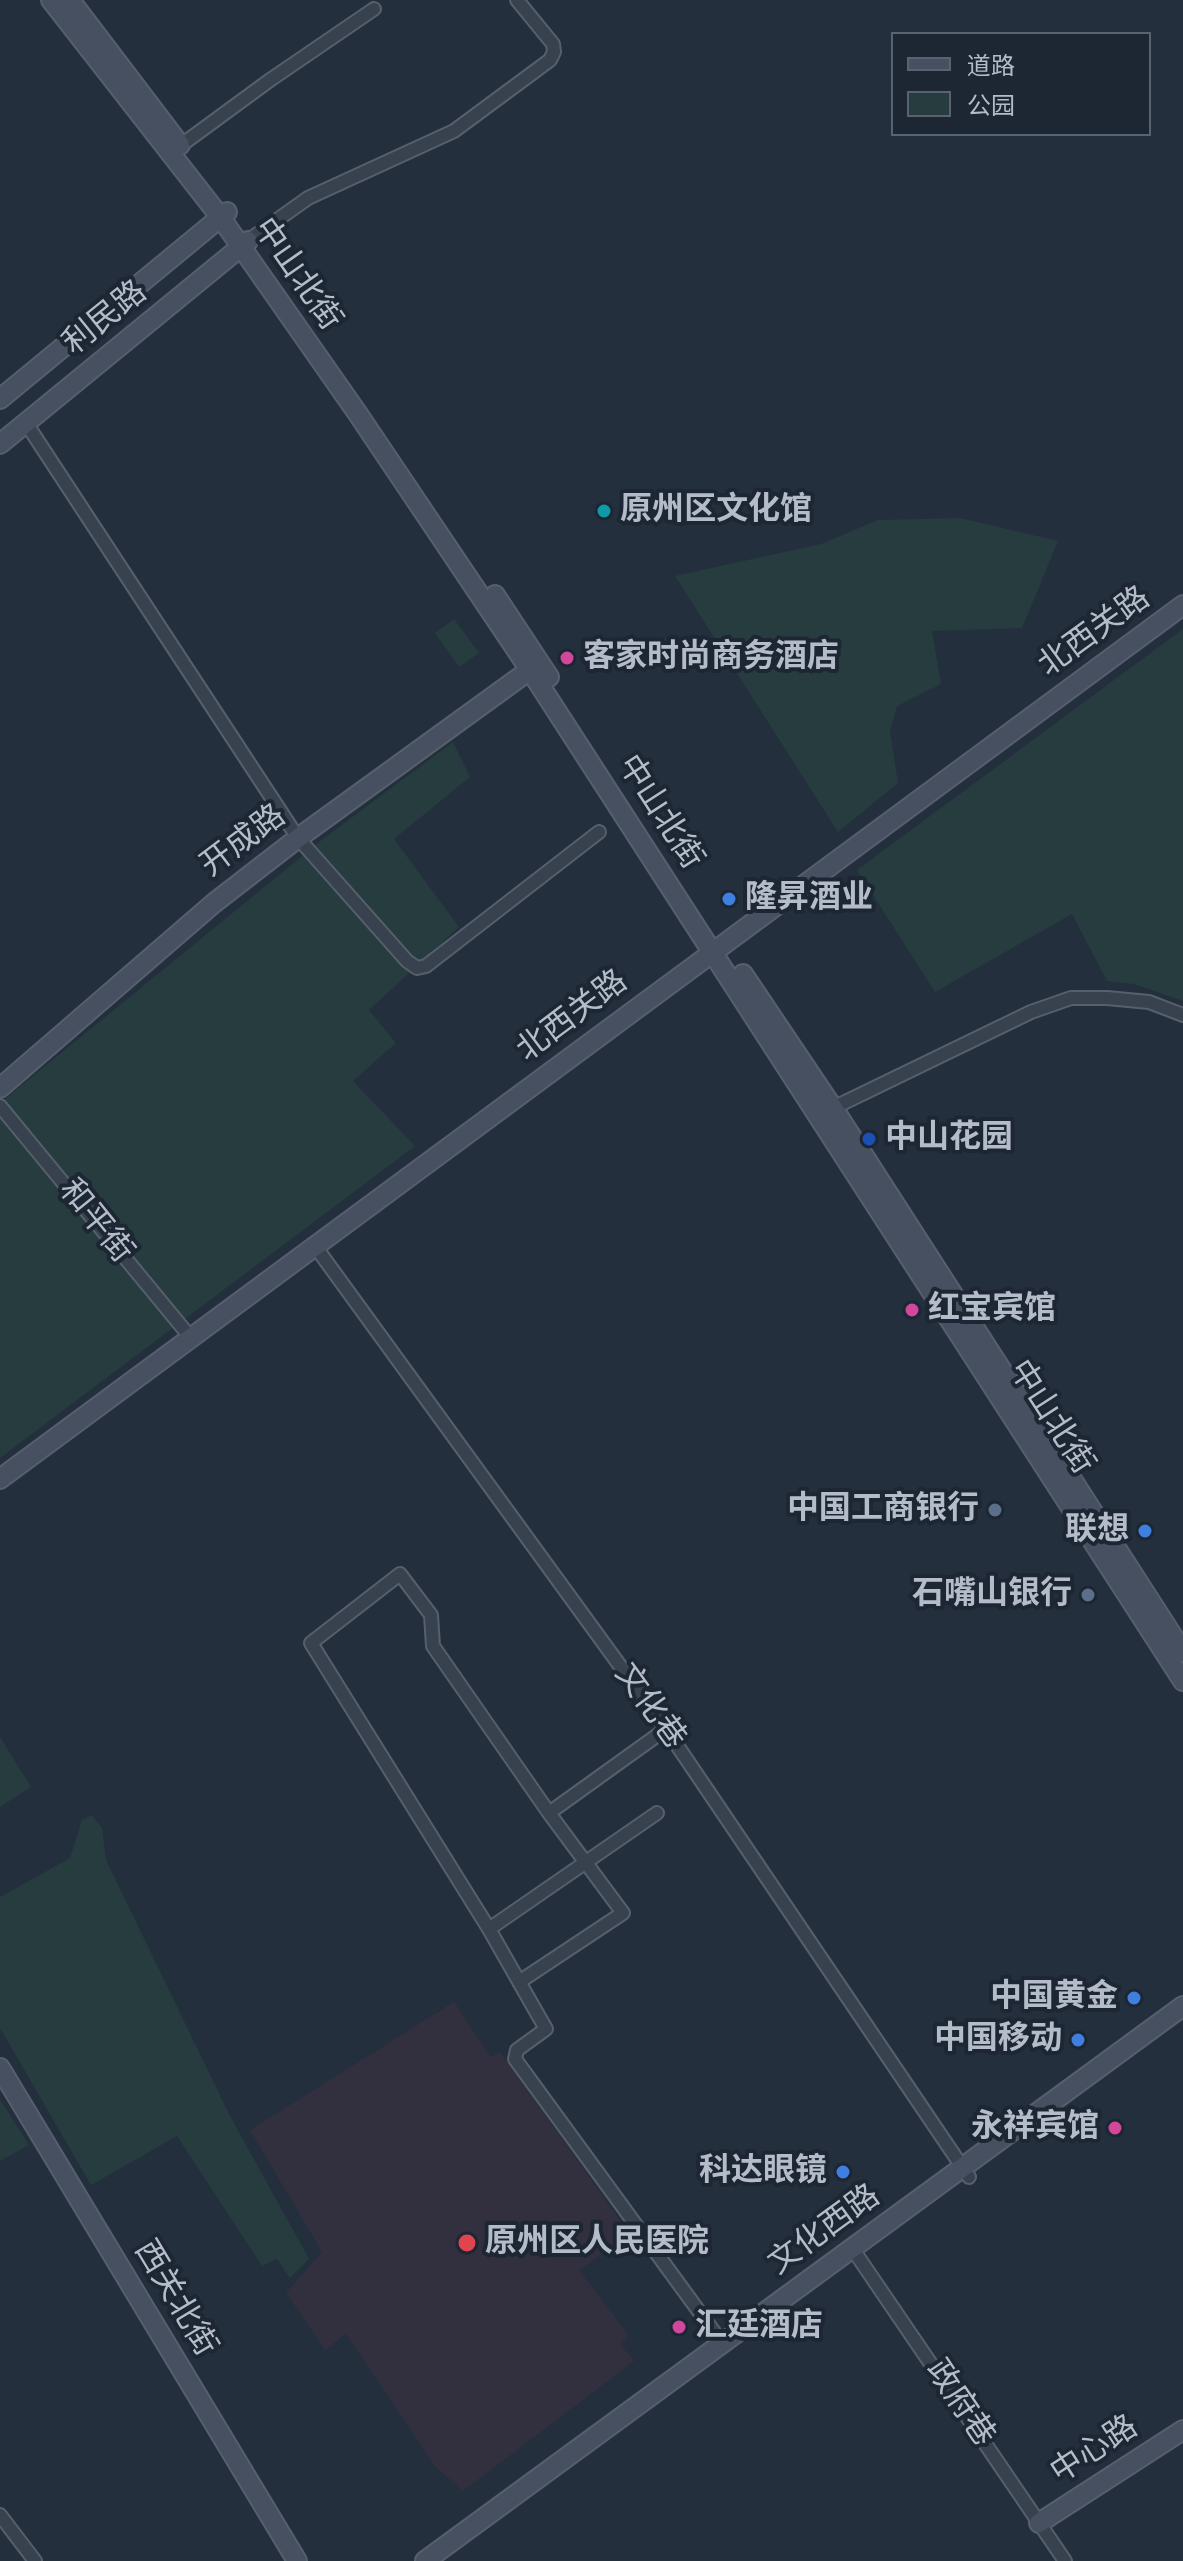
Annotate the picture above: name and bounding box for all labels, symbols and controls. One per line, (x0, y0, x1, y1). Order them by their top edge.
legend (891, 32, 1151, 136)
text: 道路 (967, 48, 1015, 83)
text: 公园 (967, 88, 1015, 123)
street label: 中山北街 (244, 212, 348, 338)
street label: 利民路 (57, 274, 155, 364)
place label: 原州区文化馆 (620, 492, 812, 530)
marker: 原州区文化馆 (595, 502, 613, 520)
street label: 北西关路 (1032, 580, 1158, 686)
place label: 客家时尚商务酒店 (583, 639, 839, 677)
marker: 客家时尚商务酒店 (558, 649, 576, 667)
street label: 中山北街 (608, 749, 710, 877)
street label: 开成路 (194, 798, 294, 886)
place label: 隆昇酒业 (745, 880, 873, 918)
marker: 隆昇酒业 (720, 890, 738, 908)
street label: 北西关路 (510, 963, 636, 1071)
place label: 中山花园 (885, 1120, 1013, 1158)
marker: 中山花园 (860, 1130, 878, 1148)
street label: 和平街 (50, 1173, 140, 1271)
place label: 红宝宾馆 (928, 1291, 1056, 1329)
marker: 红宝宾馆 (903, 1301, 921, 1319)
street label: 中山北街 (999, 1354, 1101, 1482)
place label: 中国工商银行 (787, 1491, 979, 1529)
marker: 中国工商银行 (986, 1501, 1004, 1519)
place label: 联想 (1065, 1512, 1129, 1550)
marker: 联想 (1136, 1522, 1154, 1540)
place label: 石嘴山银行 (912, 1576, 1072, 1614)
marker: 石嘴山银行 (1079, 1586, 1097, 1604)
street label: 文化巷 (605, 1657, 693, 1757)
place label: 中国黄金 (990, 1979, 1118, 2017)
marker: 中国黄金 (1125, 1989, 1143, 2007)
place label: 中国移动 (934, 2021, 1062, 2059)
marker: 中国移动 (1069, 2031, 1087, 2049)
place label: 永祥宾馆 (971, 2109, 1099, 2147)
marker: 永祥宾馆 (1106, 2119, 1124, 2137)
place label: 科达眼镜 (699, 2153, 827, 2191)
marker: 科达眼镜 (834, 2163, 852, 2181)
street label: 文化西路 (762, 2178, 888, 2284)
place label: 原州区人民医院 (485, 2224, 709, 2262)
marker: 原州区人民医院 (456, 2232, 478, 2254)
street label: 西关北街 (125, 2234, 223, 2364)
place label: 汇廷酒店 (695, 2308, 823, 2346)
marker: 汇廷酒店 (670, 2318, 688, 2336)
street label: 政府巷 (916, 2353, 1002, 2455)
street label: 中心路 (1044, 2409, 1146, 2493)

